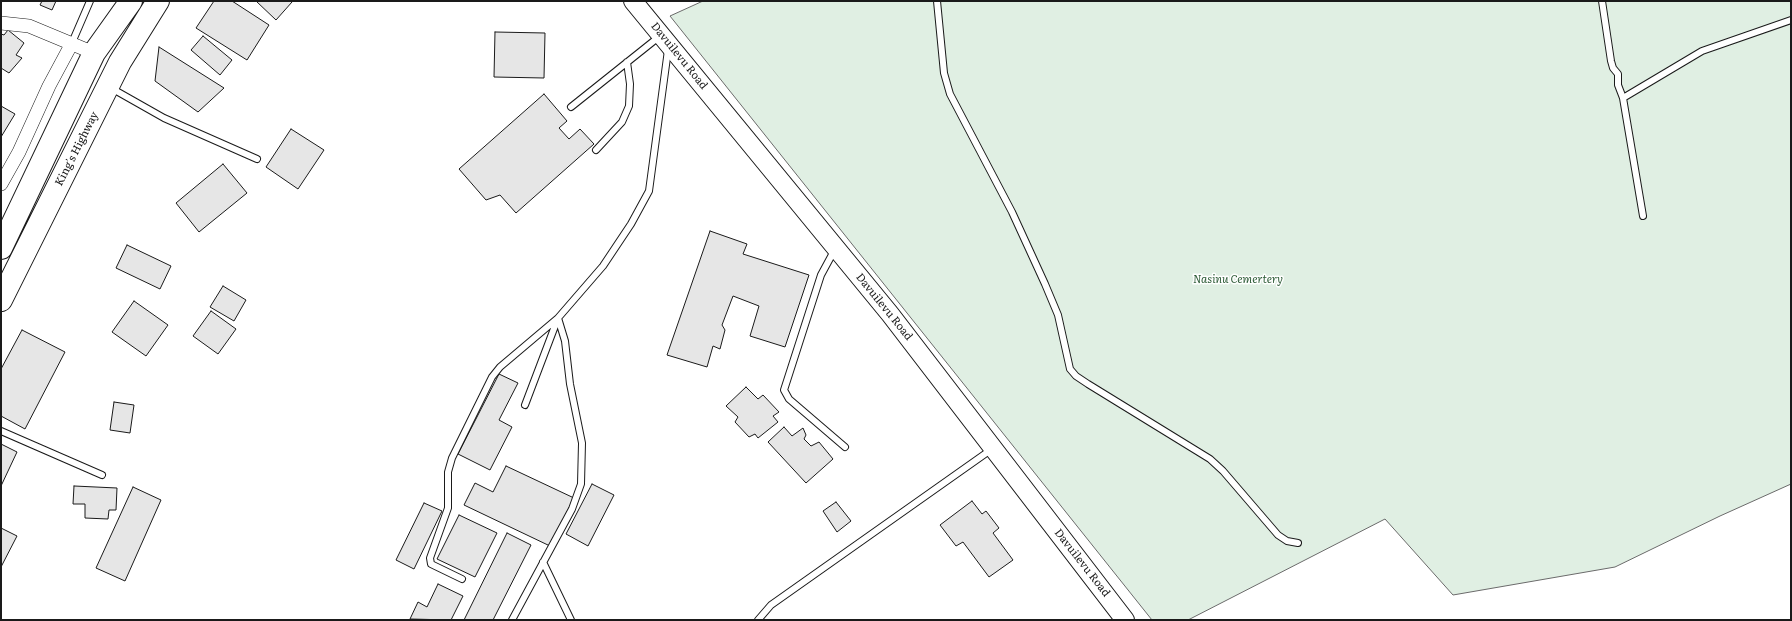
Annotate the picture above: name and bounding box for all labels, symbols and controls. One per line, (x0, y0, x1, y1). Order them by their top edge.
street label: Davuilevu Road (648, 20, 710, 92)
street label: King's Highway (53, 110, 101, 188)
street label: Davuilevu Road (853, 271, 915, 343)
park label: Nasinu Cemertery (1193, 273, 1283, 287)
street label: Davuilevu Road (1051, 526, 1113, 600)

